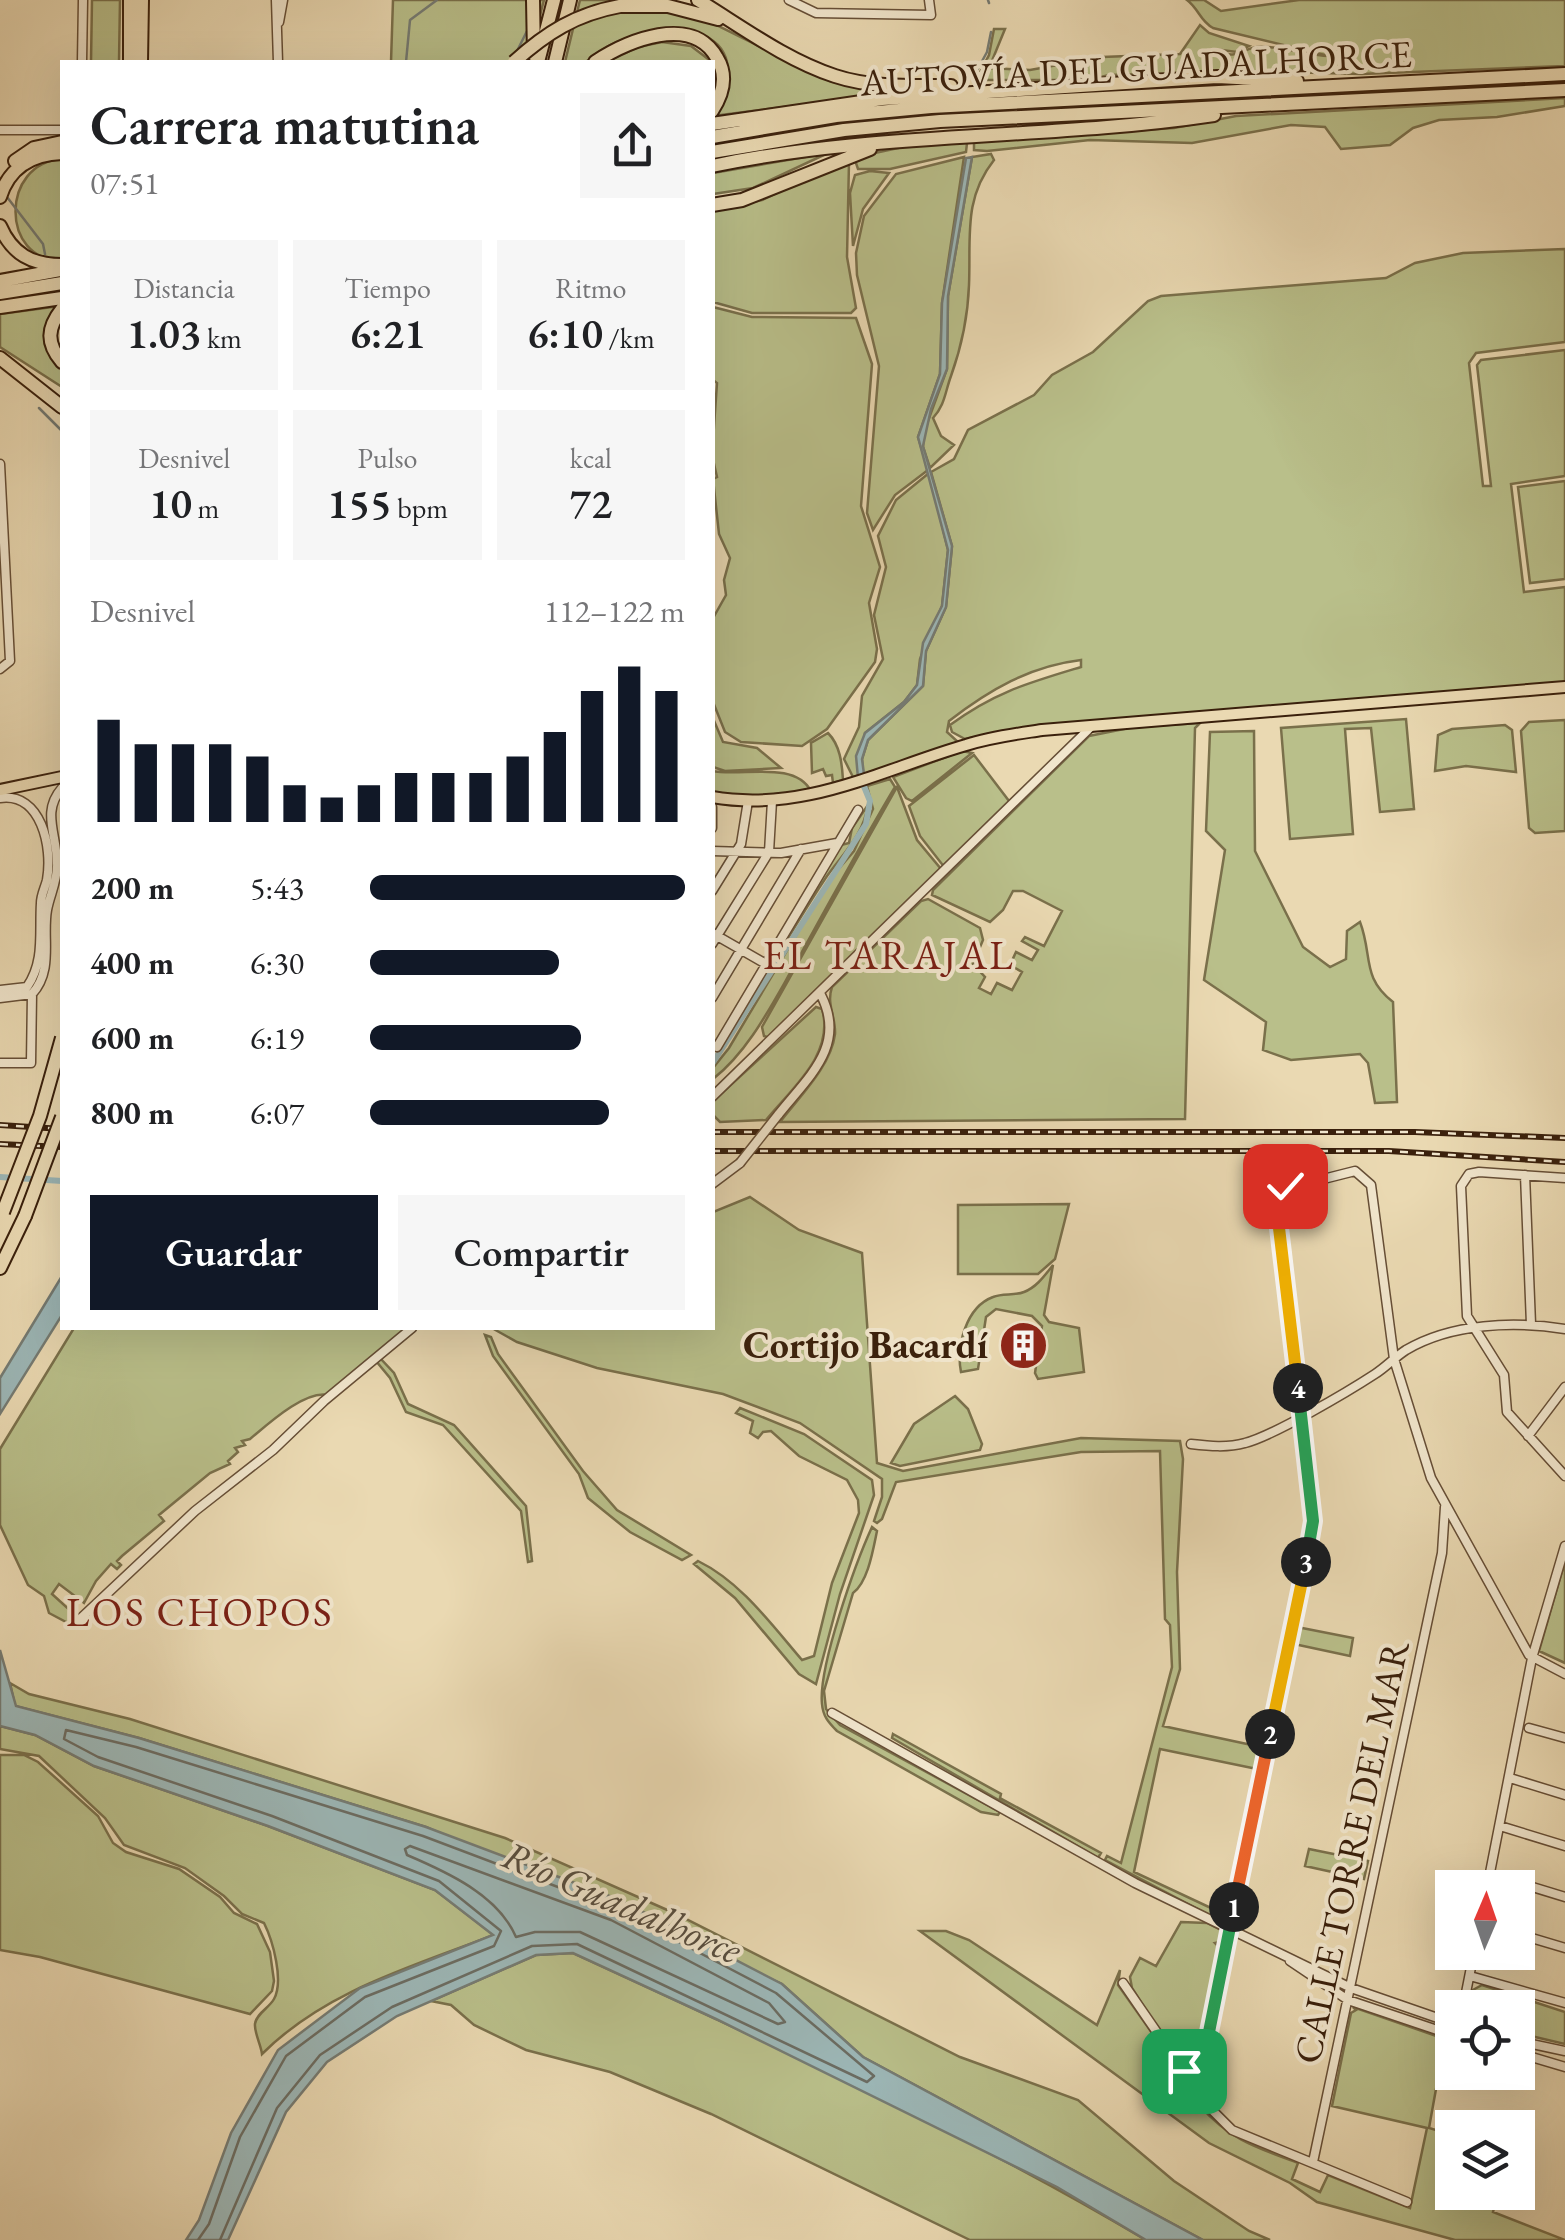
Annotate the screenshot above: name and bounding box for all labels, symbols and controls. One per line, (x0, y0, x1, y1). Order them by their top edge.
street label: AUTOVÍA DEL GUADALHORCE (858, 29, 1413, 106)
text: Carrera matutina (90, 89, 479, 160)
button: share (580, 93, 685, 198)
text: 07:51 (90, 162, 159, 204)
text: Distancia (134, 270, 235, 306)
text: Tiempo (344, 270, 431, 306)
text: Ritmo (555, 270, 626, 306)
text: 1.03 (126, 306, 201, 361)
text: 6:21 (349, 306, 426, 361)
text: 6:10 (527, 306, 603, 361)
text: km (201, 320, 242, 356)
text: /km (603, 320, 655, 356)
text: Desnivel (138, 440, 230, 476)
text: Pulso (358, 440, 417, 476)
text: kcal (570, 440, 612, 476)
text: 10 (149, 476, 192, 531)
text: 155 (327, 476, 392, 531)
text: 72 (569, 476, 612, 531)
text: m (192, 490, 219, 526)
text: bpm (392, 490, 448, 526)
text: Desnivel (90, 590, 195, 632)
text: 112–122 m (544, 590, 685, 632)
text: 200 m (90, 867, 174, 909)
text: 5:43 (250, 867, 304, 909)
district label: EL TARAJAL (763, 929, 1015, 981)
text: 400 m (90, 942, 174, 984)
text: 6:30 (250, 942, 304, 984)
text: 600 m (90, 1017, 174, 1059)
text: 6:19 (250, 1017, 304, 1059)
text: 800 m (90, 1092, 174, 1134)
text: 6:07 (250, 1092, 304, 1134)
pin (1243, 1144, 1328, 1229)
icon: check (1258, 1159, 1313, 1214)
button: Guardar (90, 1195, 378, 1310)
button: Compartir (398, 1195, 685, 1310)
building icon: Cortijo Bacardí (997, 1319, 1049, 1371)
place label: Cortijo Bacardí (743, 1320, 988, 1369)
pin: 4 (1273, 1363, 1323, 1413)
text: 4 (1291, 1370, 1305, 1406)
pin: 3 (1281, 1537, 1331, 1587)
text: 3 (1299, 1544, 1313, 1580)
district label: LOS CHOPOS (66, 1586, 334, 1638)
street label: CALLE TORRE DEL MAR (1282, 1635, 1419, 2068)
pin: 2 (1245, 1709, 1295, 1759)
text: 2 (1263, 1716, 1277, 1752)
water label: Río Guadalhorce (495, 1828, 750, 1976)
north arrow (1435, 1870, 1535, 1970)
map controls (1435, 1870, 1535, 2210)
pin: 1 (1209, 1882, 1259, 1932)
text: 1 (1227, 1889, 1241, 1925)
button: locate (1435, 1990, 1535, 2090)
pin (1142, 2029, 1227, 2114)
icon: arrive (1157, 2044, 1212, 2099)
button: layers (1435, 2110, 1535, 2210)

